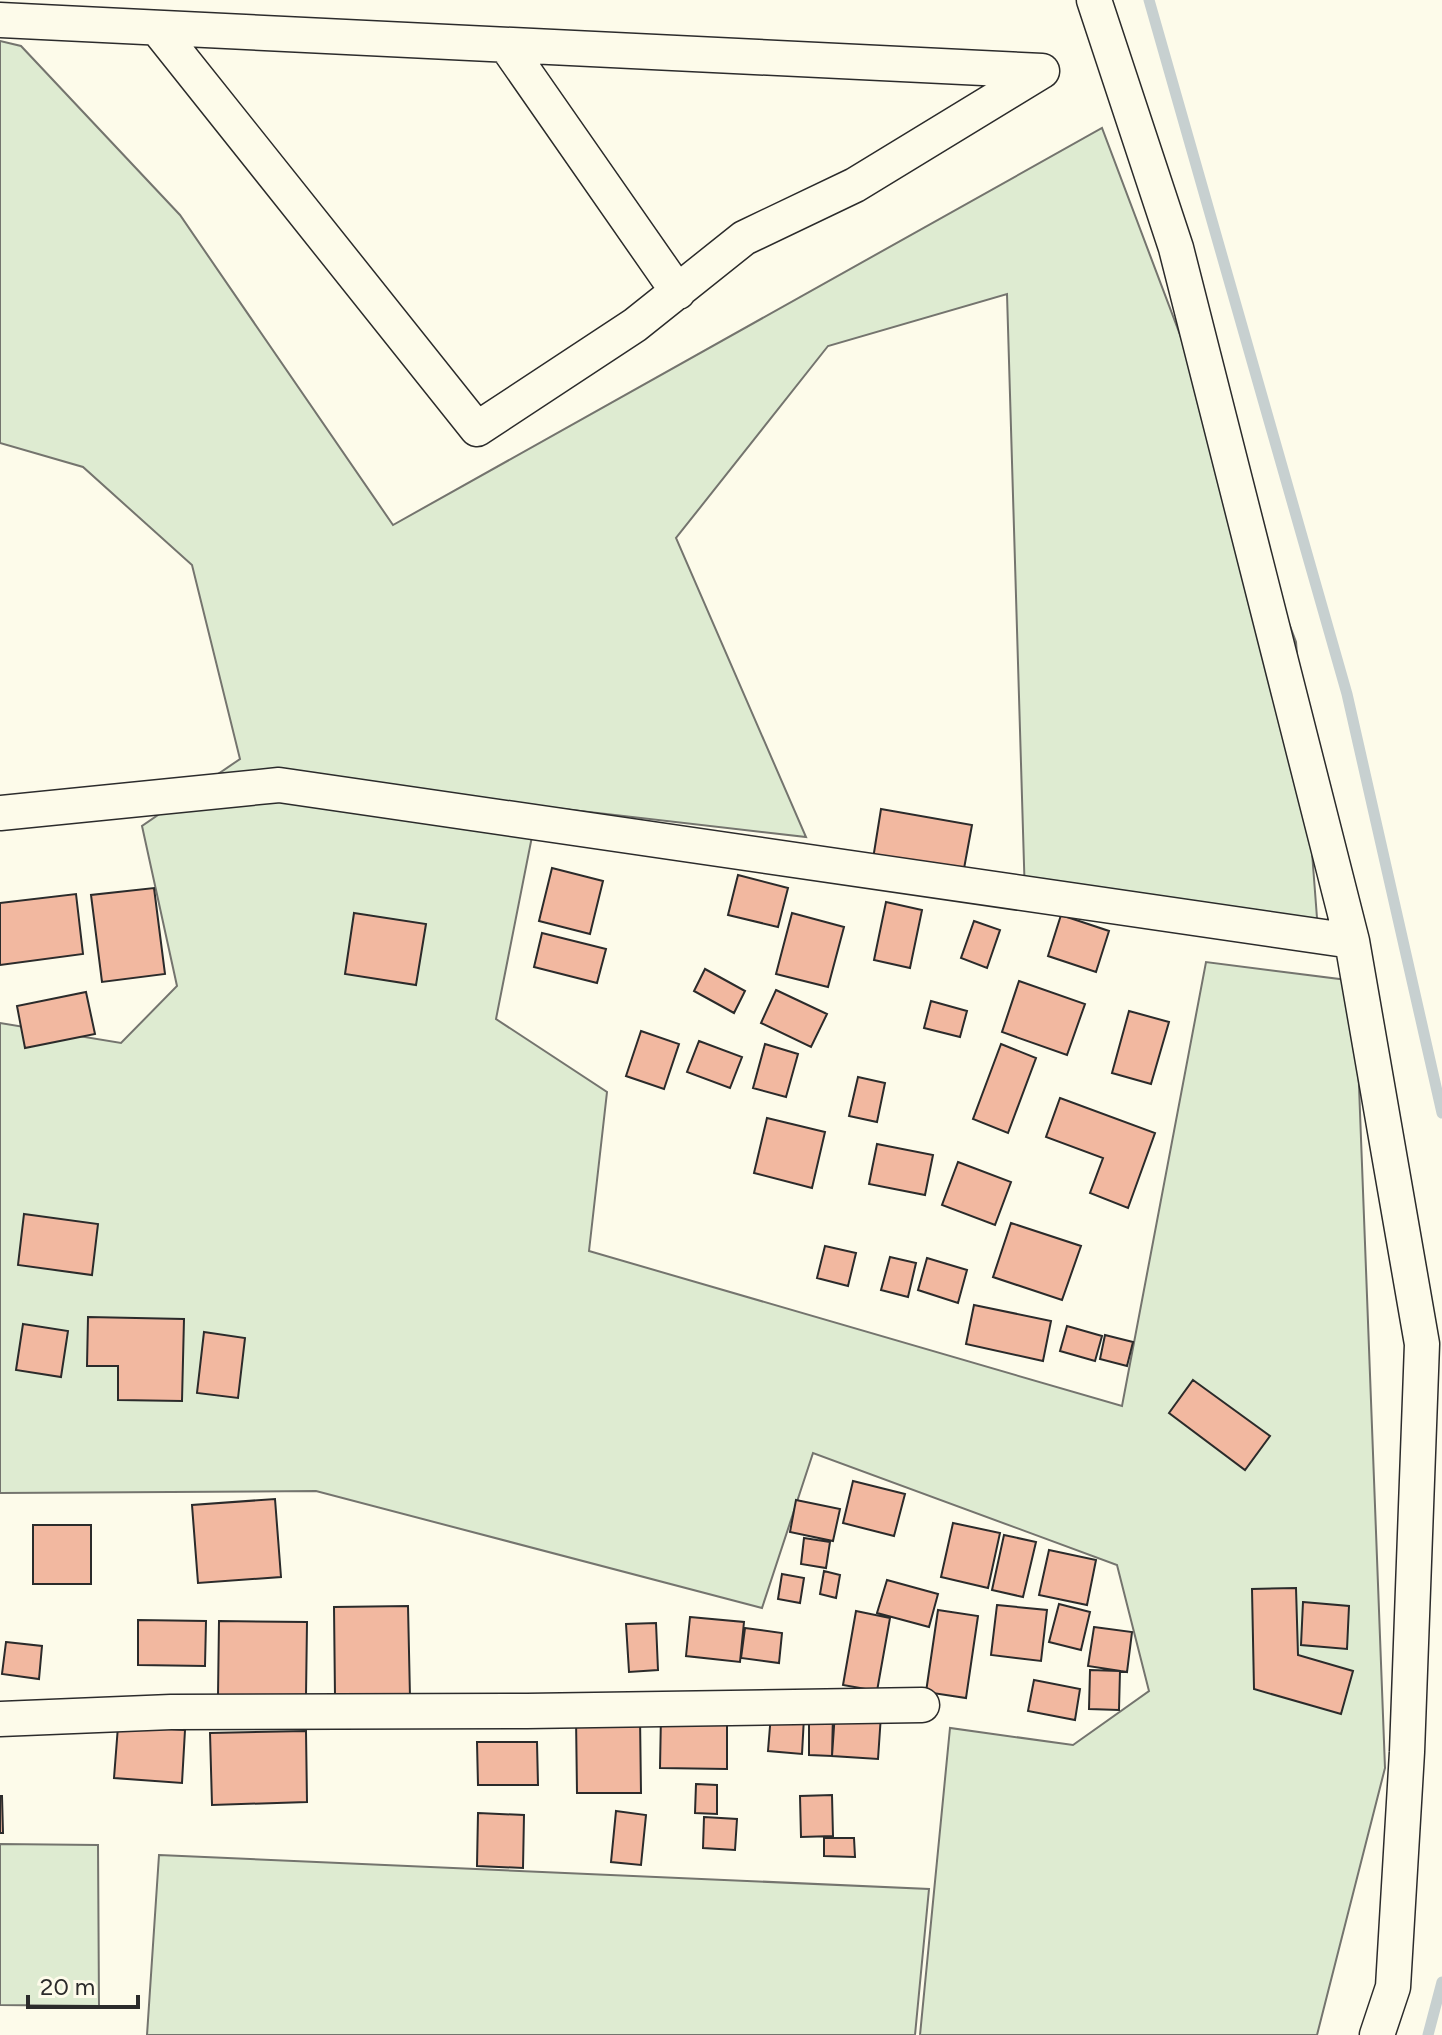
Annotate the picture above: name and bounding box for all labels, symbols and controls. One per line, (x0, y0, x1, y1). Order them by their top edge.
scale bar (28, 1959, 138, 2009)
text: 20 m (40, 1972, 95, 2001)

